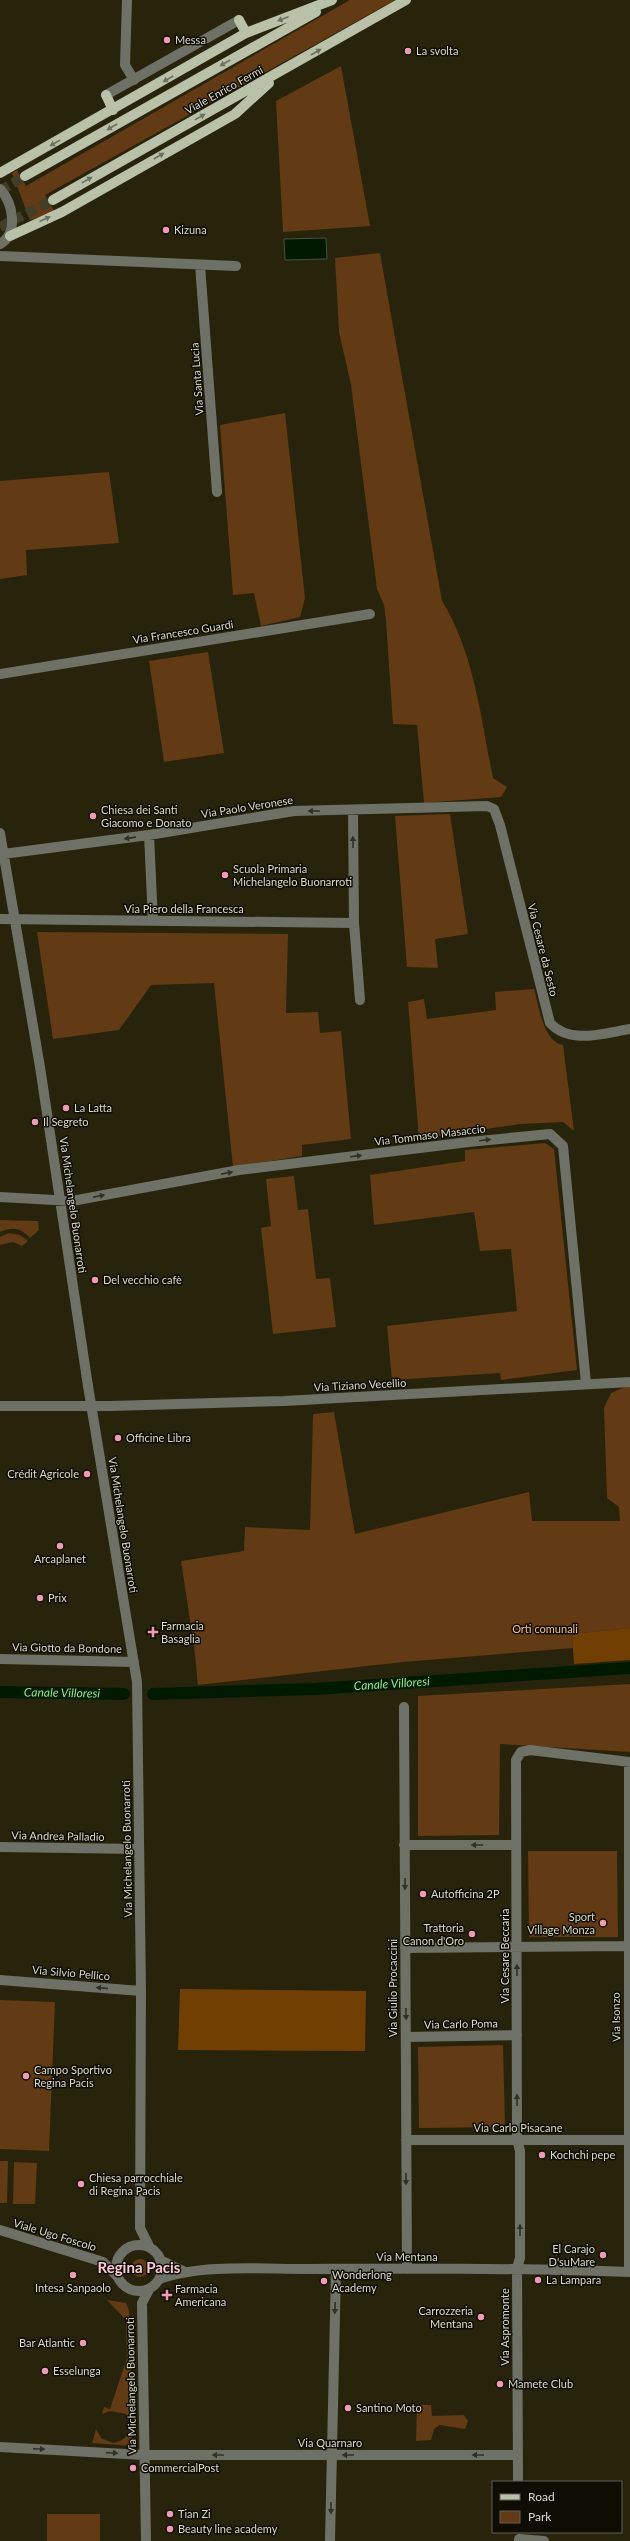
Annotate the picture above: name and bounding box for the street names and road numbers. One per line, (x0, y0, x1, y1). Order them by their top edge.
street label: Viale Enrico Fermi (182, 63, 265, 116)
street label: Via Santa Lucia (187, 342, 206, 416)
street label: Via Francesco Guardi (132, 617, 235, 646)
street label: Via Paolo Veronese (200, 793, 294, 820)
street label: Via Piero della Francesca (124, 902, 244, 915)
street label: Via Cesare da Sesto (526, 902, 561, 998)
street label: Via Tommaso Masaccio (374, 1121, 486, 1148)
street label: Via Michelangelo Buonarroti (58, 1136, 90, 1274)
street label: Via Tiziano Vecellio (313, 1376, 406, 1393)
street label: Via Michelangelo Buonarroti (106, 1456, 141, 1594)
street label: Via Giotto da Bondone (12, 1640, 122, 1655)
street label: Via Michelangelo Buonarroti (119, 1780, 134, 1918)
street label: Via Andrea Palladio (11, 1828, 105, 1843)
street label: Via Cesare Beccaria (498, 1909, 511, 2003)
street label: Via Giulio Procaccini (386, 1938, 399, 2037)
street label: Via Silvio Pellico (32, 1963, 111, 1982)
street label: Via Isonzo (609, 1992, 622, 2042)
street label: Via Carlo Poma (424, 2016, 498, 2031)
street label: Via Carlo Pisacane (474, 2121, 563, 2134)
street label: Viale Ugo Foscolo (12, 2216, 98, 2253)
street label: Via Mentana (376, 2250, 438, 2263)
street label: Via Aspromonte (498, 2288, 511, 2366)
street label: Via Michelangelo Buonarroti (123, 2317, 138, 2455)
street label: Via Quarnaro (298, 2436, 362, 2449)

